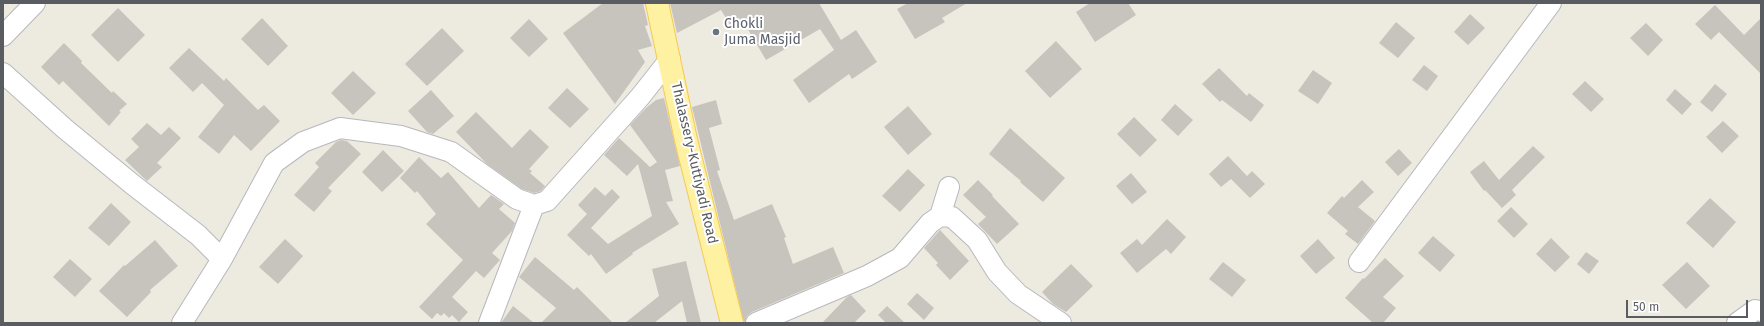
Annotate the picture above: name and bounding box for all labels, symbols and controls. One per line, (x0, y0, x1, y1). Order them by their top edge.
place label: Chokli Juma Masjid (724, 16, 801, 48)
marker: Chokli Juma Masjid (711, 27, 721, 37)
street label: Thalassery-Kuttiyadi Road (667, 80, 721, 246)
scale bar (1628, 292, 1750, 318)
text: 50 m (1633, 300, 1659, 314)

